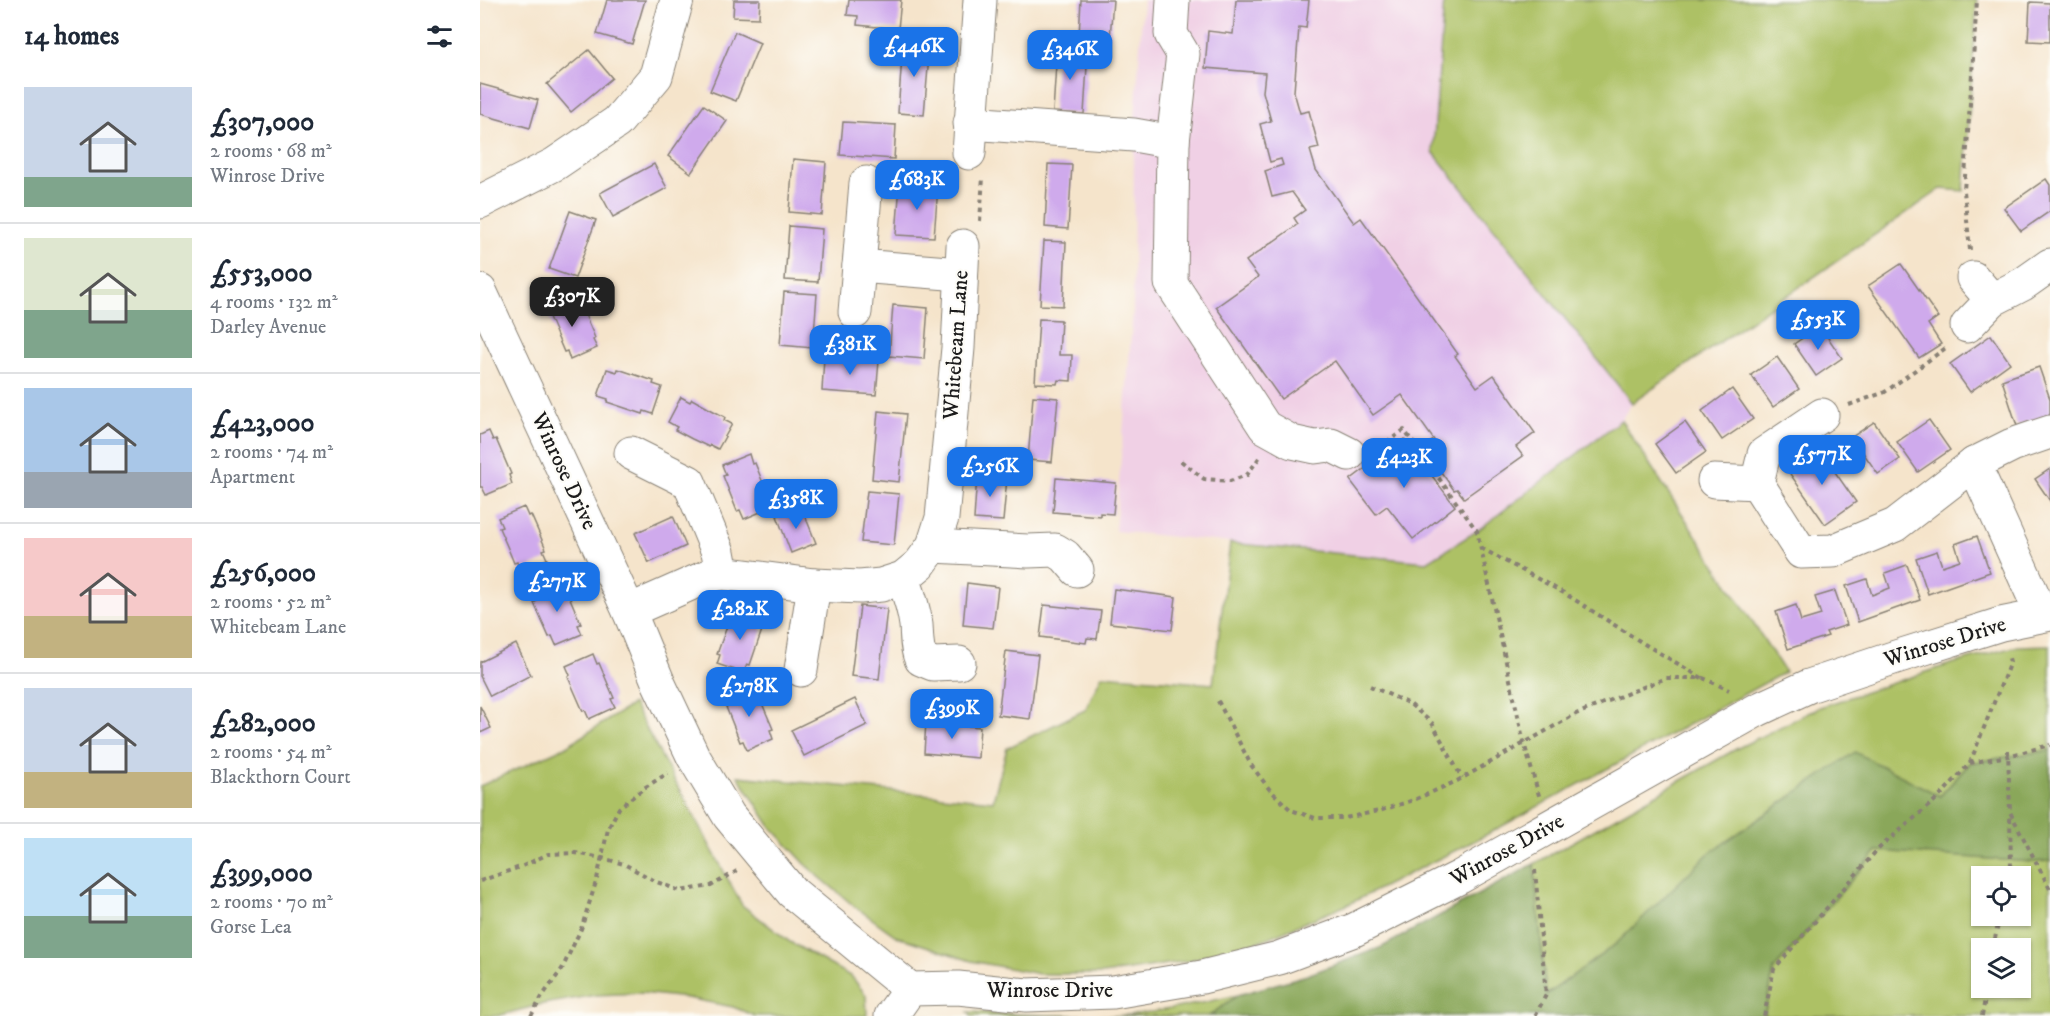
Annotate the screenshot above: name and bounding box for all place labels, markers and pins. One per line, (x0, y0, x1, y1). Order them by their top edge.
pin: £446K (872, 27, 956, 78)
pin: £346K (1028, 30, 1112, 81)
pin: £683K (875, 160, 959, 211)
pin: £307K (530, 277, 614, 328)
pin: £553K (1776, 300, 1860, 351)
pin: £381K (808, 325, 892, 376)
pin: £577K (1780, 435, 1864, 486)
pin: £423K (1362, 438, 1446, 489)
pin: £256K (948, 447, 1032, 498)
pin: £358K (754, 479, 838, 530)
pin: £277K (515, 562, 599, 613)
pin: £282K (698, 590, 782, 641)
pin: £278K (707, 667, 791, 718)
pin: £399K (910, 689, 994, 740)

